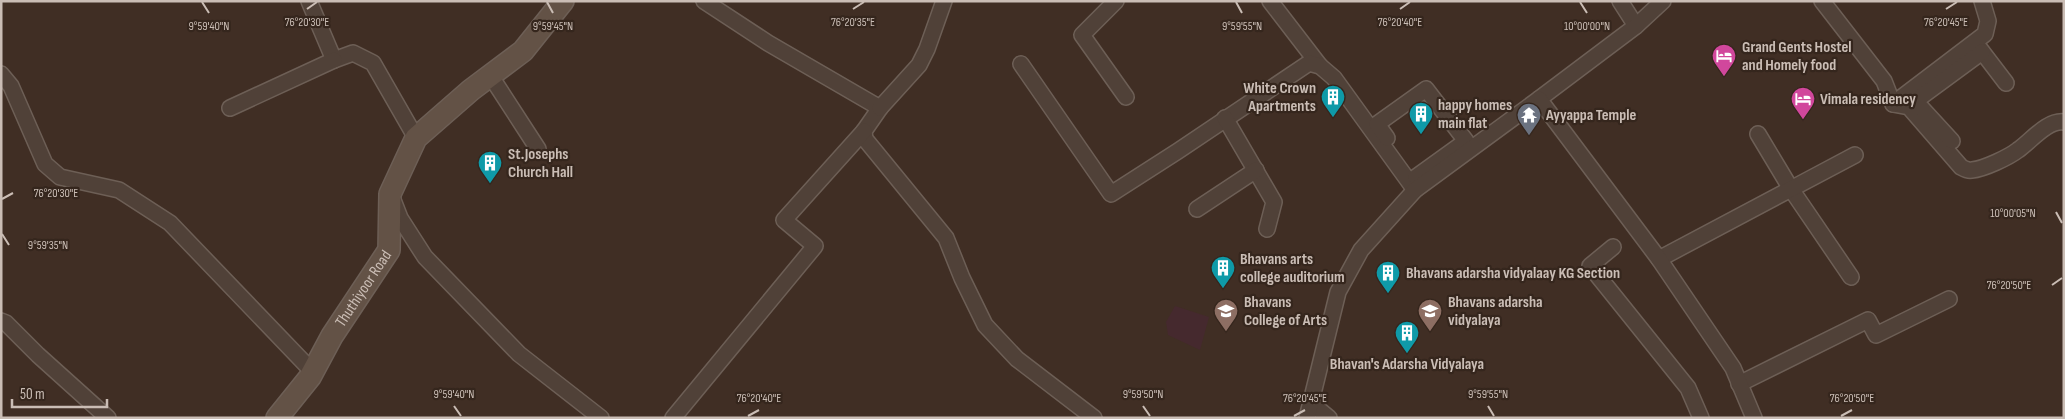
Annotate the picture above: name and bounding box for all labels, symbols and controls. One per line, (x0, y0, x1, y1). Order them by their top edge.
text: 76°20'30"E (285, 15, 329, 30)
text: 76°20'35"E (831, 15, 875, 30)
text: 76°20'40"E (1378, 15, 1422, 30)
text: 76°20'45"E (1924, 15, 1968, 30)
text: 9°59'40"N (189, 19, 229, 34)
text: 9°59'45"N (533, 19, 573, 34)
text: 9°59'55"N (1222, 19, 1262, 34)
text: 10°00'00"N (1564, 19, 1610, 34)
place label: Grand Gents Hostel and Homely food (1742, 38, 1852, 75)
hotel icon: Grand Gents Hostel and Homely food (1711, 43, 1737, 77)
place label: White Crown Apartments (1243, 79, 1316, 116)
building icon: White Crown Apartments (1320, 84, 1346, 118)
hotel icon: Vimala residency (1790, 86, 1816, 120)
place label: Vimala residency (1820, 90, 1916, 109)
place label: happy homes main flat (1438, 96, 1512, 133)
building icon: happy homes main flat (1408, 101, 1434, 135)
temple icon: Ayyappa Temple (1516, 102, 1542, 136)
place label: Ayyappa Temple (1545, 106, 1636, 125)
place label: St.Josephs Church Hall (508, 145, 573, 182)
building icon: St.Josephs Church Hall (477, 150, 503, 184)
text: 76°20'30"E (34, 186, 78, 201)
text: 10°00'05"N (1990, 206, 2036, 221)
text: 9°59'35"N (28, 238, 68, 253)
street label: Thuthiyoor Road (331, 247, 396, 330)
place label: Bhavans arts college auditorium (1240, 250, 1345, 287)
building icon: Bhavans arts college auditorium (1210, 255, 1236, 289)
building icon: Bhavans adarsha vidyalaay KG Section (1375, 260, 1401, 294)
place label: Bhavans adarsha vidyalaay KG Section (1406, 264, 1620, 283)
text: 76°20'50"E (1987, 278, 2031, 293)
place label: Bhavans College of Arts (1244, 293, 1327, 330)
place label: Bhavans adarsha vidyalaya (1448, 293, 1543, 330)
school or university icon: Bhavans College of Arts (1213, 298, 1239, 332)
school or university icon: Bhavans adarsha vidyalaya (1417, 298, 1443, 332)
building icon: Bhavan's Adarsha Vidyalaya (1394, 320, 1420, 354)
place label: Bhavan's Adarsha Vidyalaya (1330, 355, 1484, 374)
scale bar (12, 376, 108, 408)
text: 50 m (20, 385, 45, 404)
text: 9°59'40"N (434, 387, 474, 402)
text: 9°59'50"N (1123, 387, 1163, 402)
text: 9°59'55"N (1468, 387, 1508, 402)
text: 76°20'40"E (737, 391, 781, 406)
text: 76°20'45"E (1283, 391, 1327, 406)
text: 76°20'50"E (1830, 391, 1874, 406)

